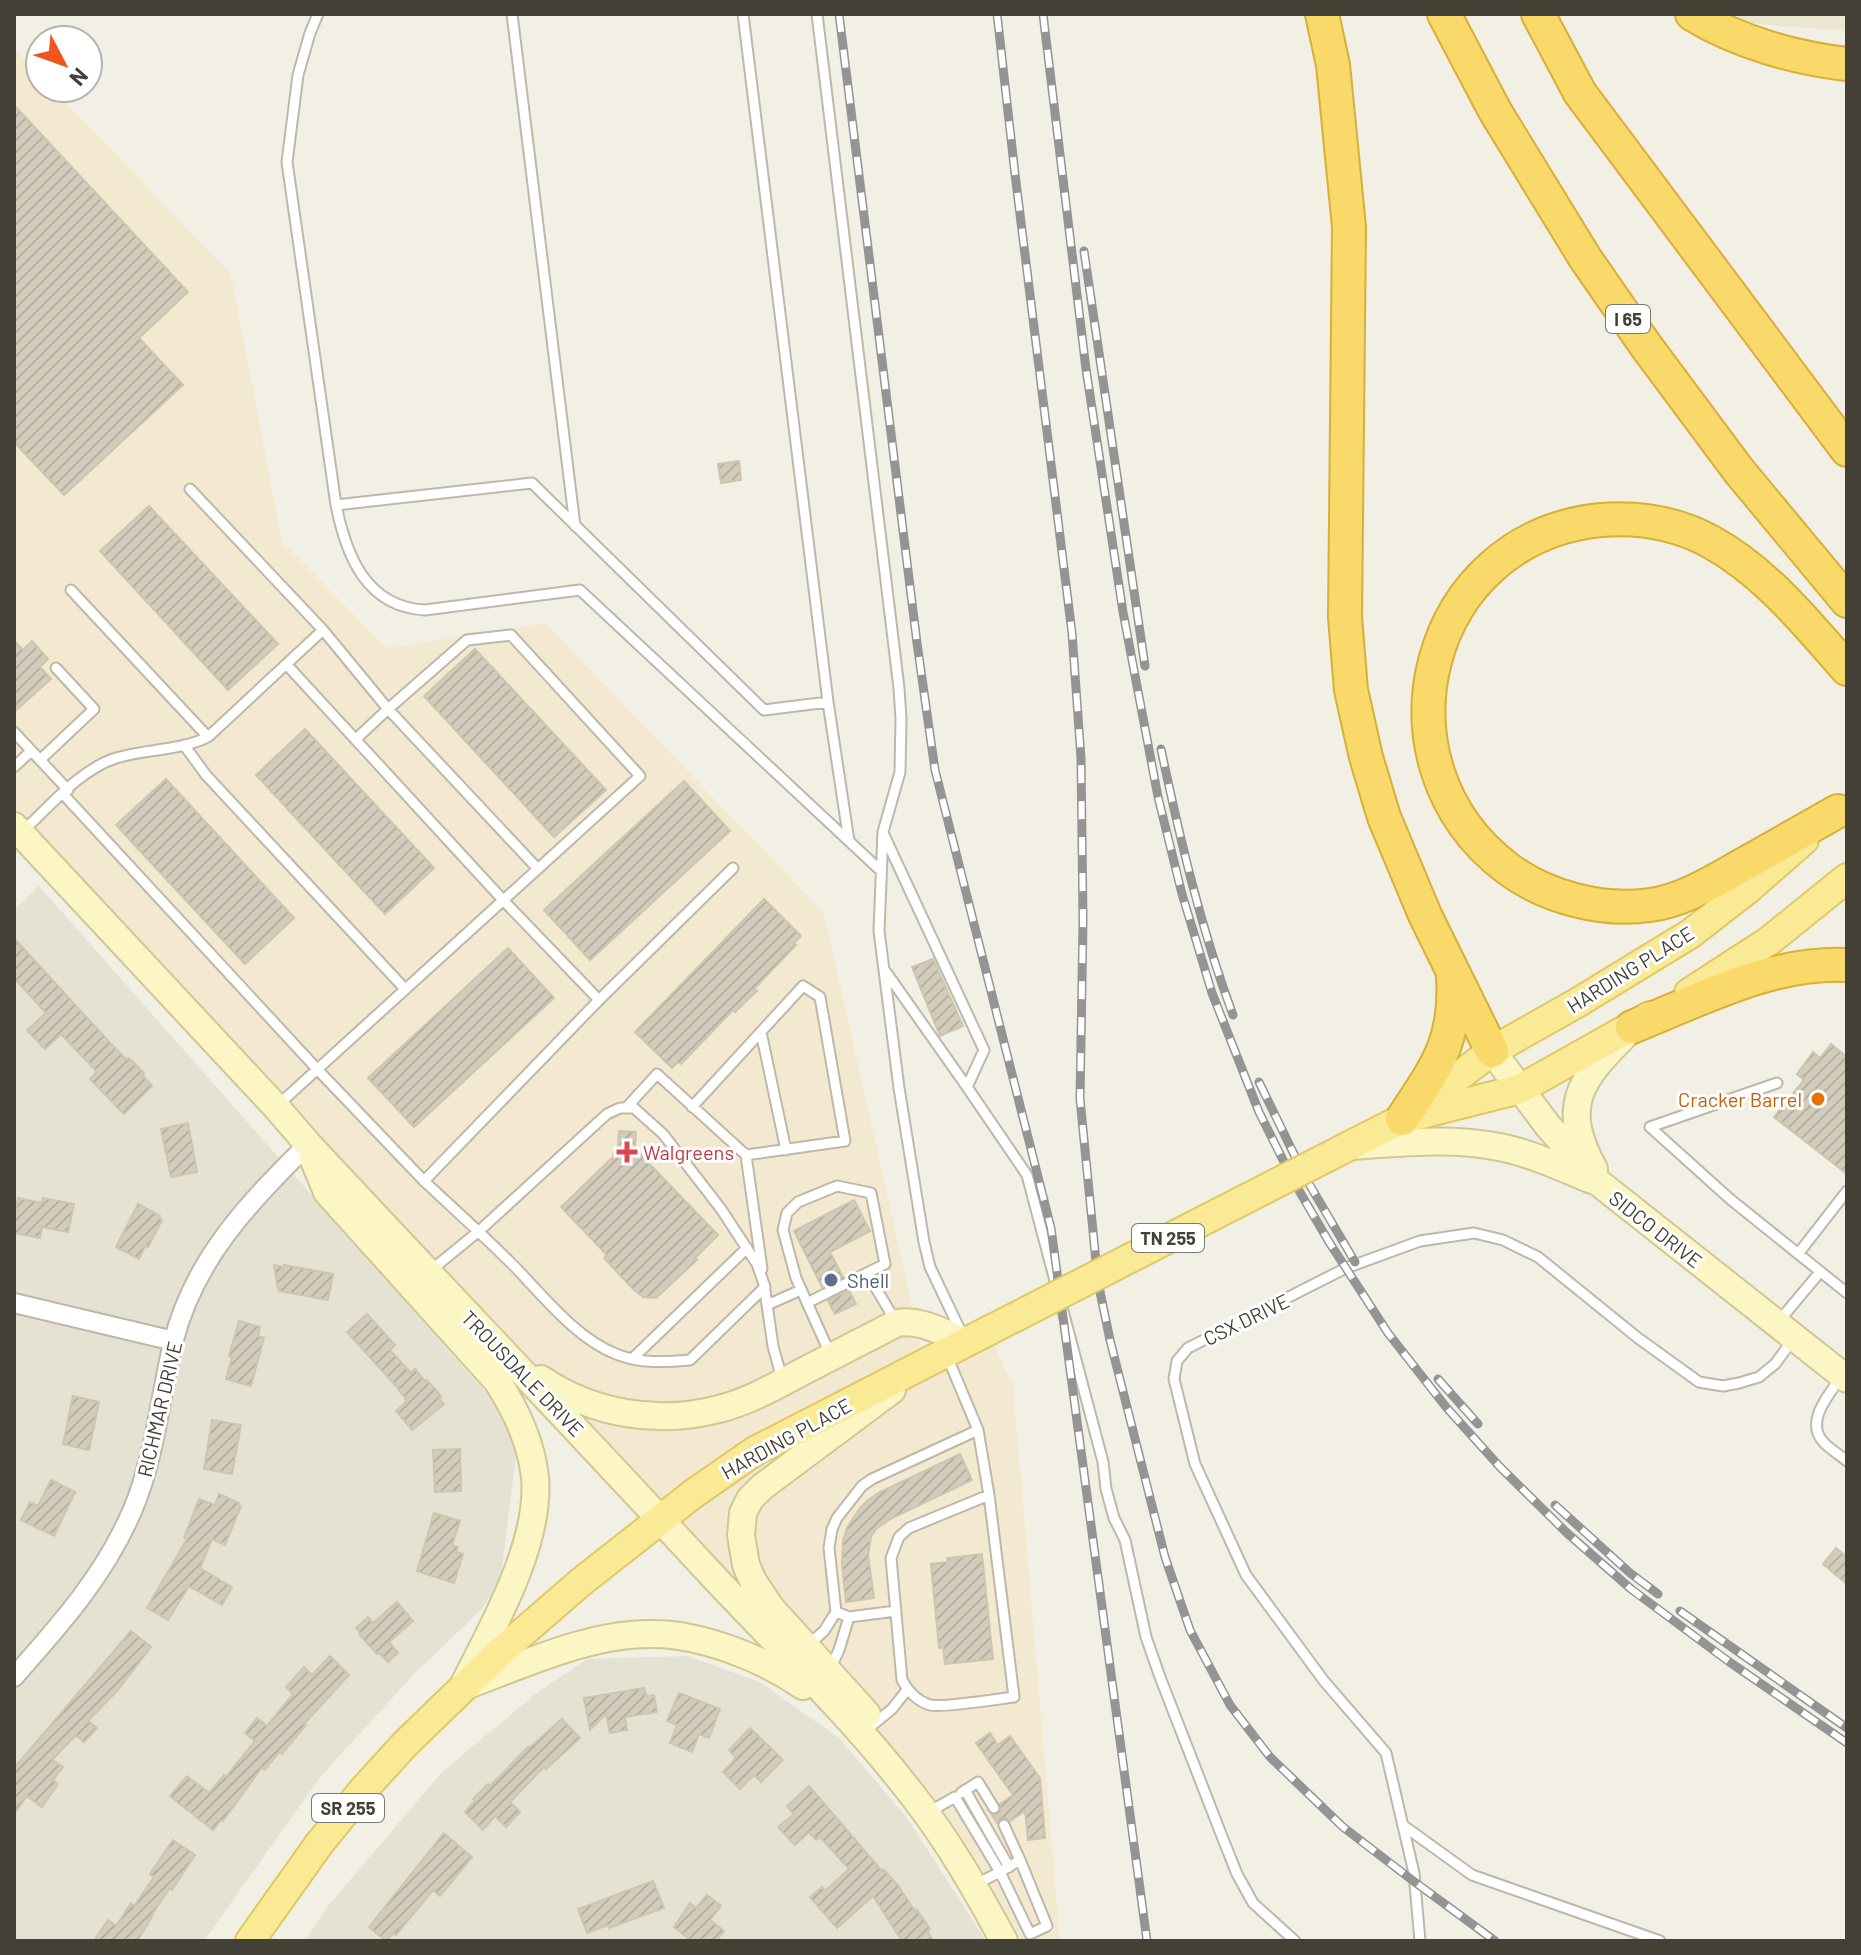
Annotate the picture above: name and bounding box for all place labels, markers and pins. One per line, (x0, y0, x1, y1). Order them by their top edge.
place label: Cracker Barrel (1678, 1087, 1802, 1111)
marker: Cracker Barrel (1809, 1090, 1827, 1108)
place label: Walgreens (643, 1140, 734, 1164)
marker: Walgreens (618, 1143, 636, 1161)
place label: Shell (847, 1268, 889, 1292)
marker: Shell (822, 1271, 840, 1289)

